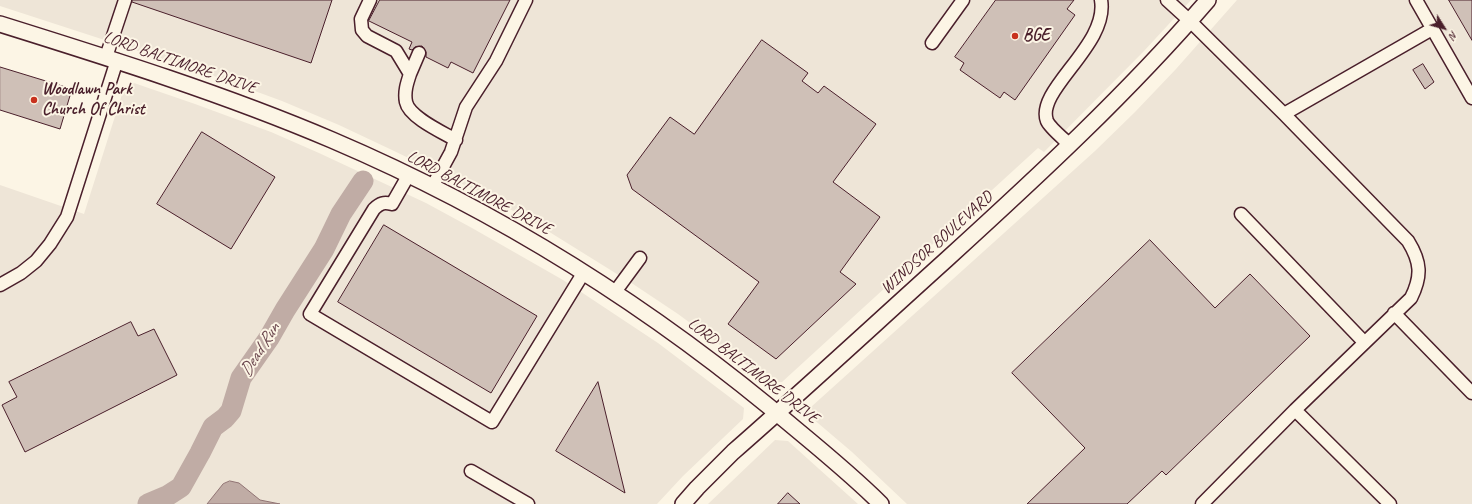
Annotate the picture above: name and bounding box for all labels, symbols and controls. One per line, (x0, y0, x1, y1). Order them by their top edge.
north arrow (1424, 8, 1464, 48)
place label: BGE (1023, 26, 1050, 46)
street label: LORD BALTIMORE DRIVE (101, 27, 259, 99)
text: N (1446, 28, 1461, 42)
marker: BGE (1010, 31, 1020, 41)
place label: Woodlawn Park Church Of Christ (42, 80, 145, 120)
marker: Woodlawn Park Church Of Christ (29, 95, 39, 105)
street label: LORD BALTIMORE DRIVE (403, 146, 555, 240)
street label: WINDSOR BOULEVARD (877, 187, 997, 299)
street label: LORD BALTIMORE DRIVE (683, 313, 823, 429)
water label: Dead Run (235, 319, 285, 381)

